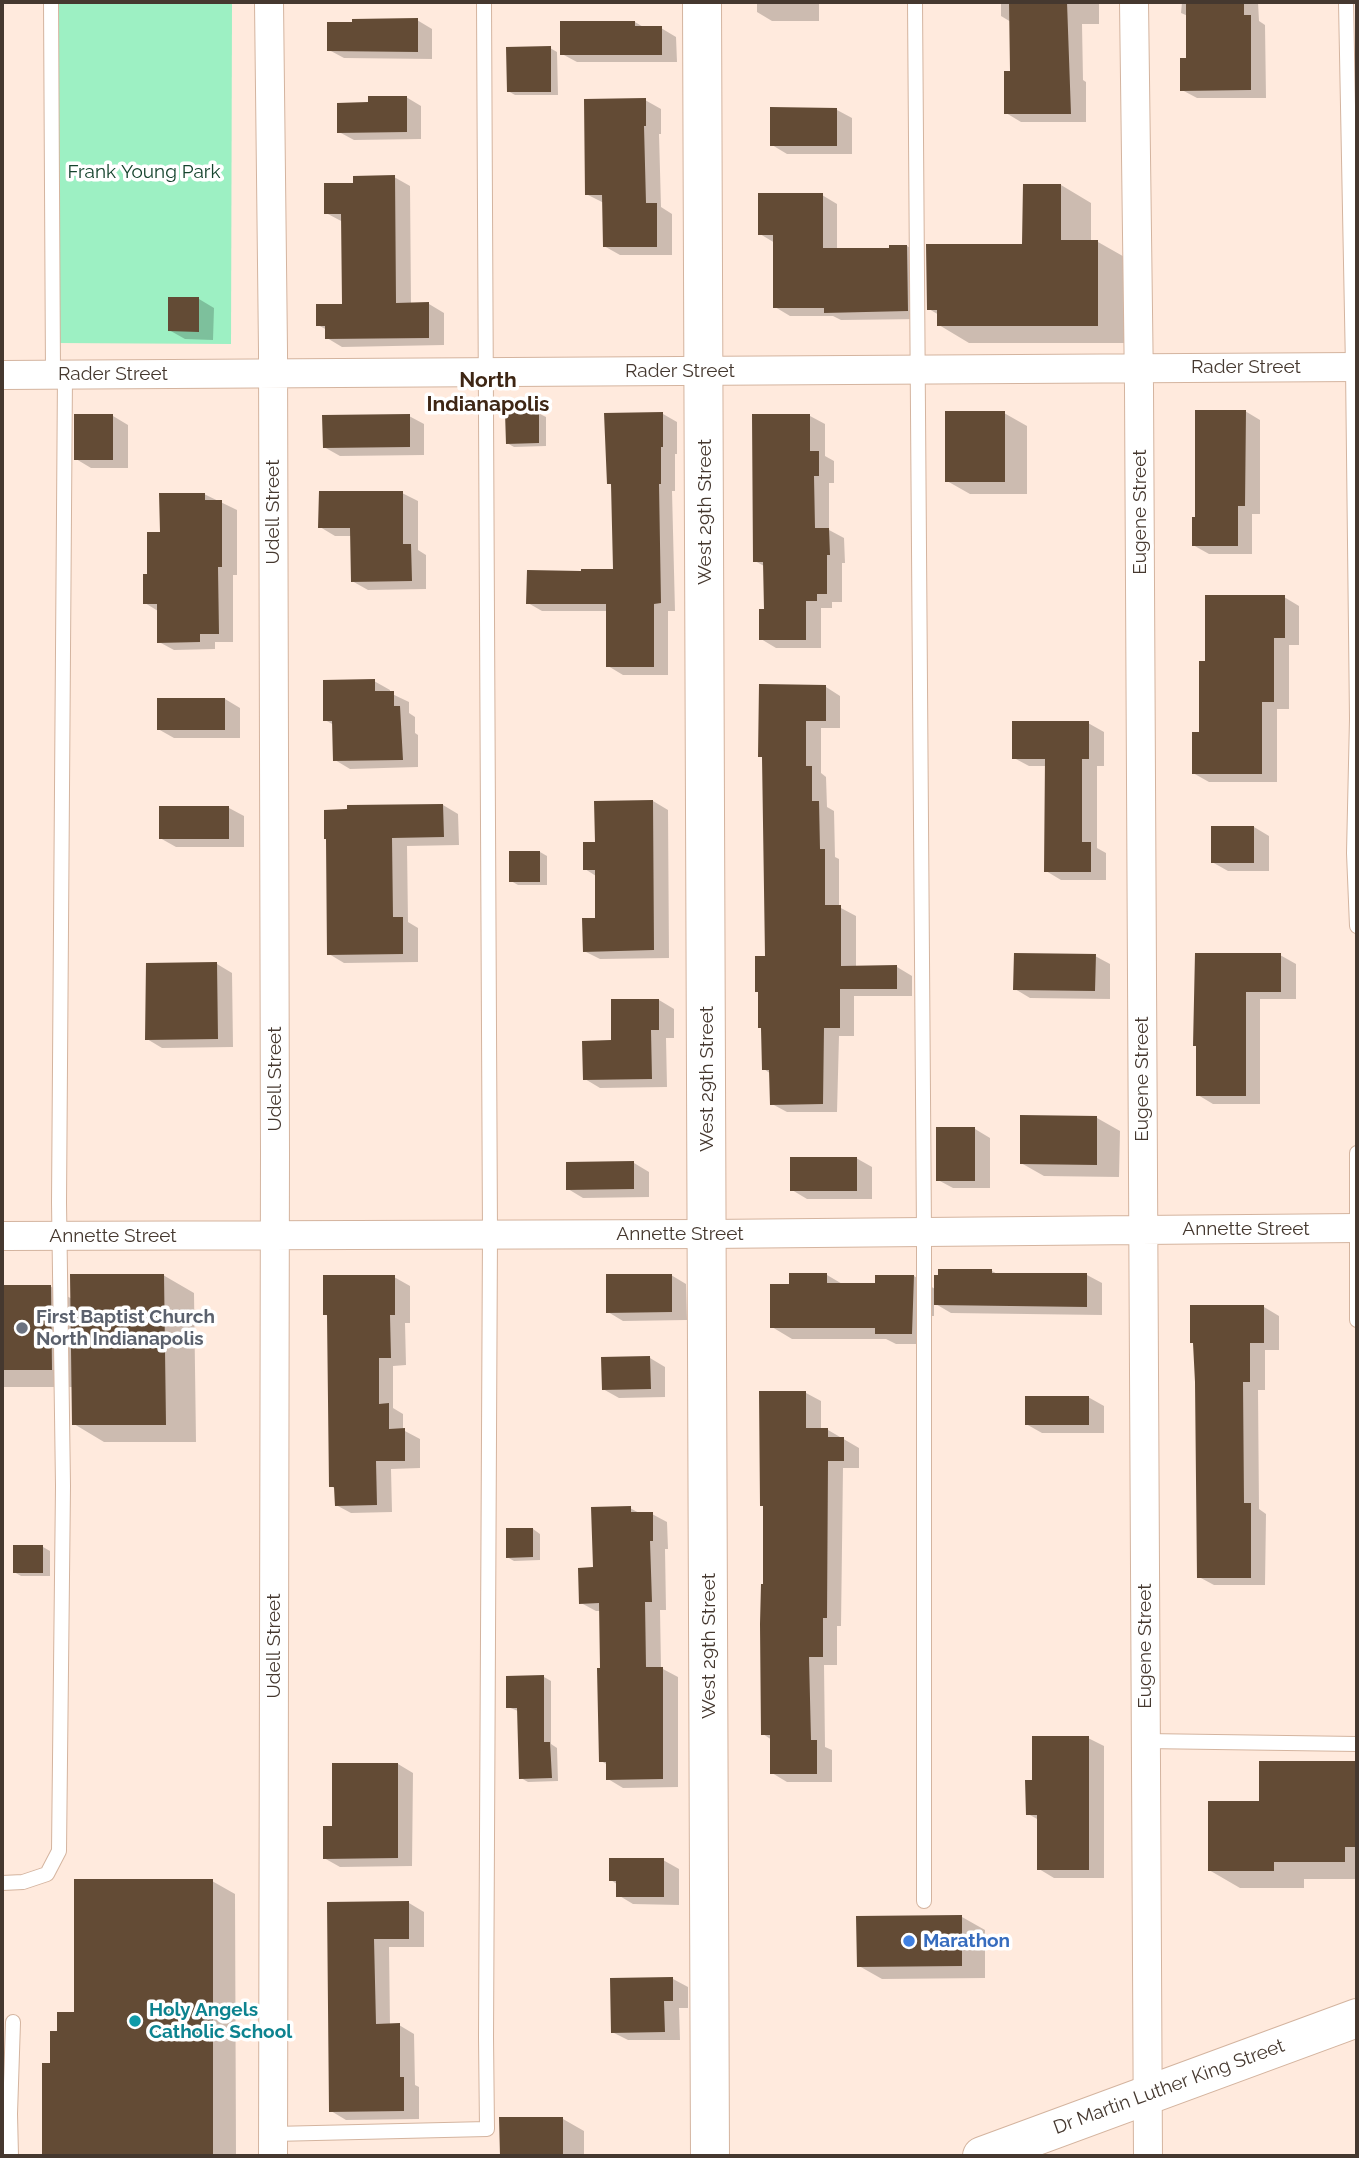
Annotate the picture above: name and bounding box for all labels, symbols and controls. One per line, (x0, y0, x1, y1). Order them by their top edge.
park label: Frank Young Park (67, 161, 221, 183)
street label: Rader Street (1191, 356, 1301, 378)
street label: Rader Street (625, 360, 735, 382)
street label: Rader Street (58, 363, 168, 385)
district label: North Indianapolis (427, 368, 549, 418)
street label: West 29th Street (694, 439, 716, 585)
street label: Eugene Street (1129, 449, 1151, 575)
street label: Udell Street (262, 460, 284, 564)
street label: West 29th Street (696, 1006, 718, 1152)
street label: Eugene Street (1131, 1016, 1153, 1142)
street label: Udell Street (264, 1027, 286, 1131)
street label: Annette Street (1182, 1218, 1310, 1240)
street label: Annette Street (616, 1223, 744, 1245)
street label: Annette Street (49, 1225, 177, 1247)
place label: First Baptist Church North Indianapolis (36, 1306, 215, 1350)
marker: First Baptist Church North Indianapolis (14, 1320, 30, 1336)
street label: West 29th Street (698, 1573, 720, 1719)
street label: Eugene Street (1134, 1583, 1156, 1709)
street label: Udell Street (263, 1594, 285, 1698)
place label: Marathon (923, 1930, 1010, 1952)
marker: Marathon (901, 1933, 917, 1949)
place label: Holy Angels Catholic School (149, 1999, 292, 2043)
marker: Holy Angels Catholic School (127, 2013, 143, 2029)
street label: Dr Martin Luther King Street (1050, 2035, 1288, 2139)

